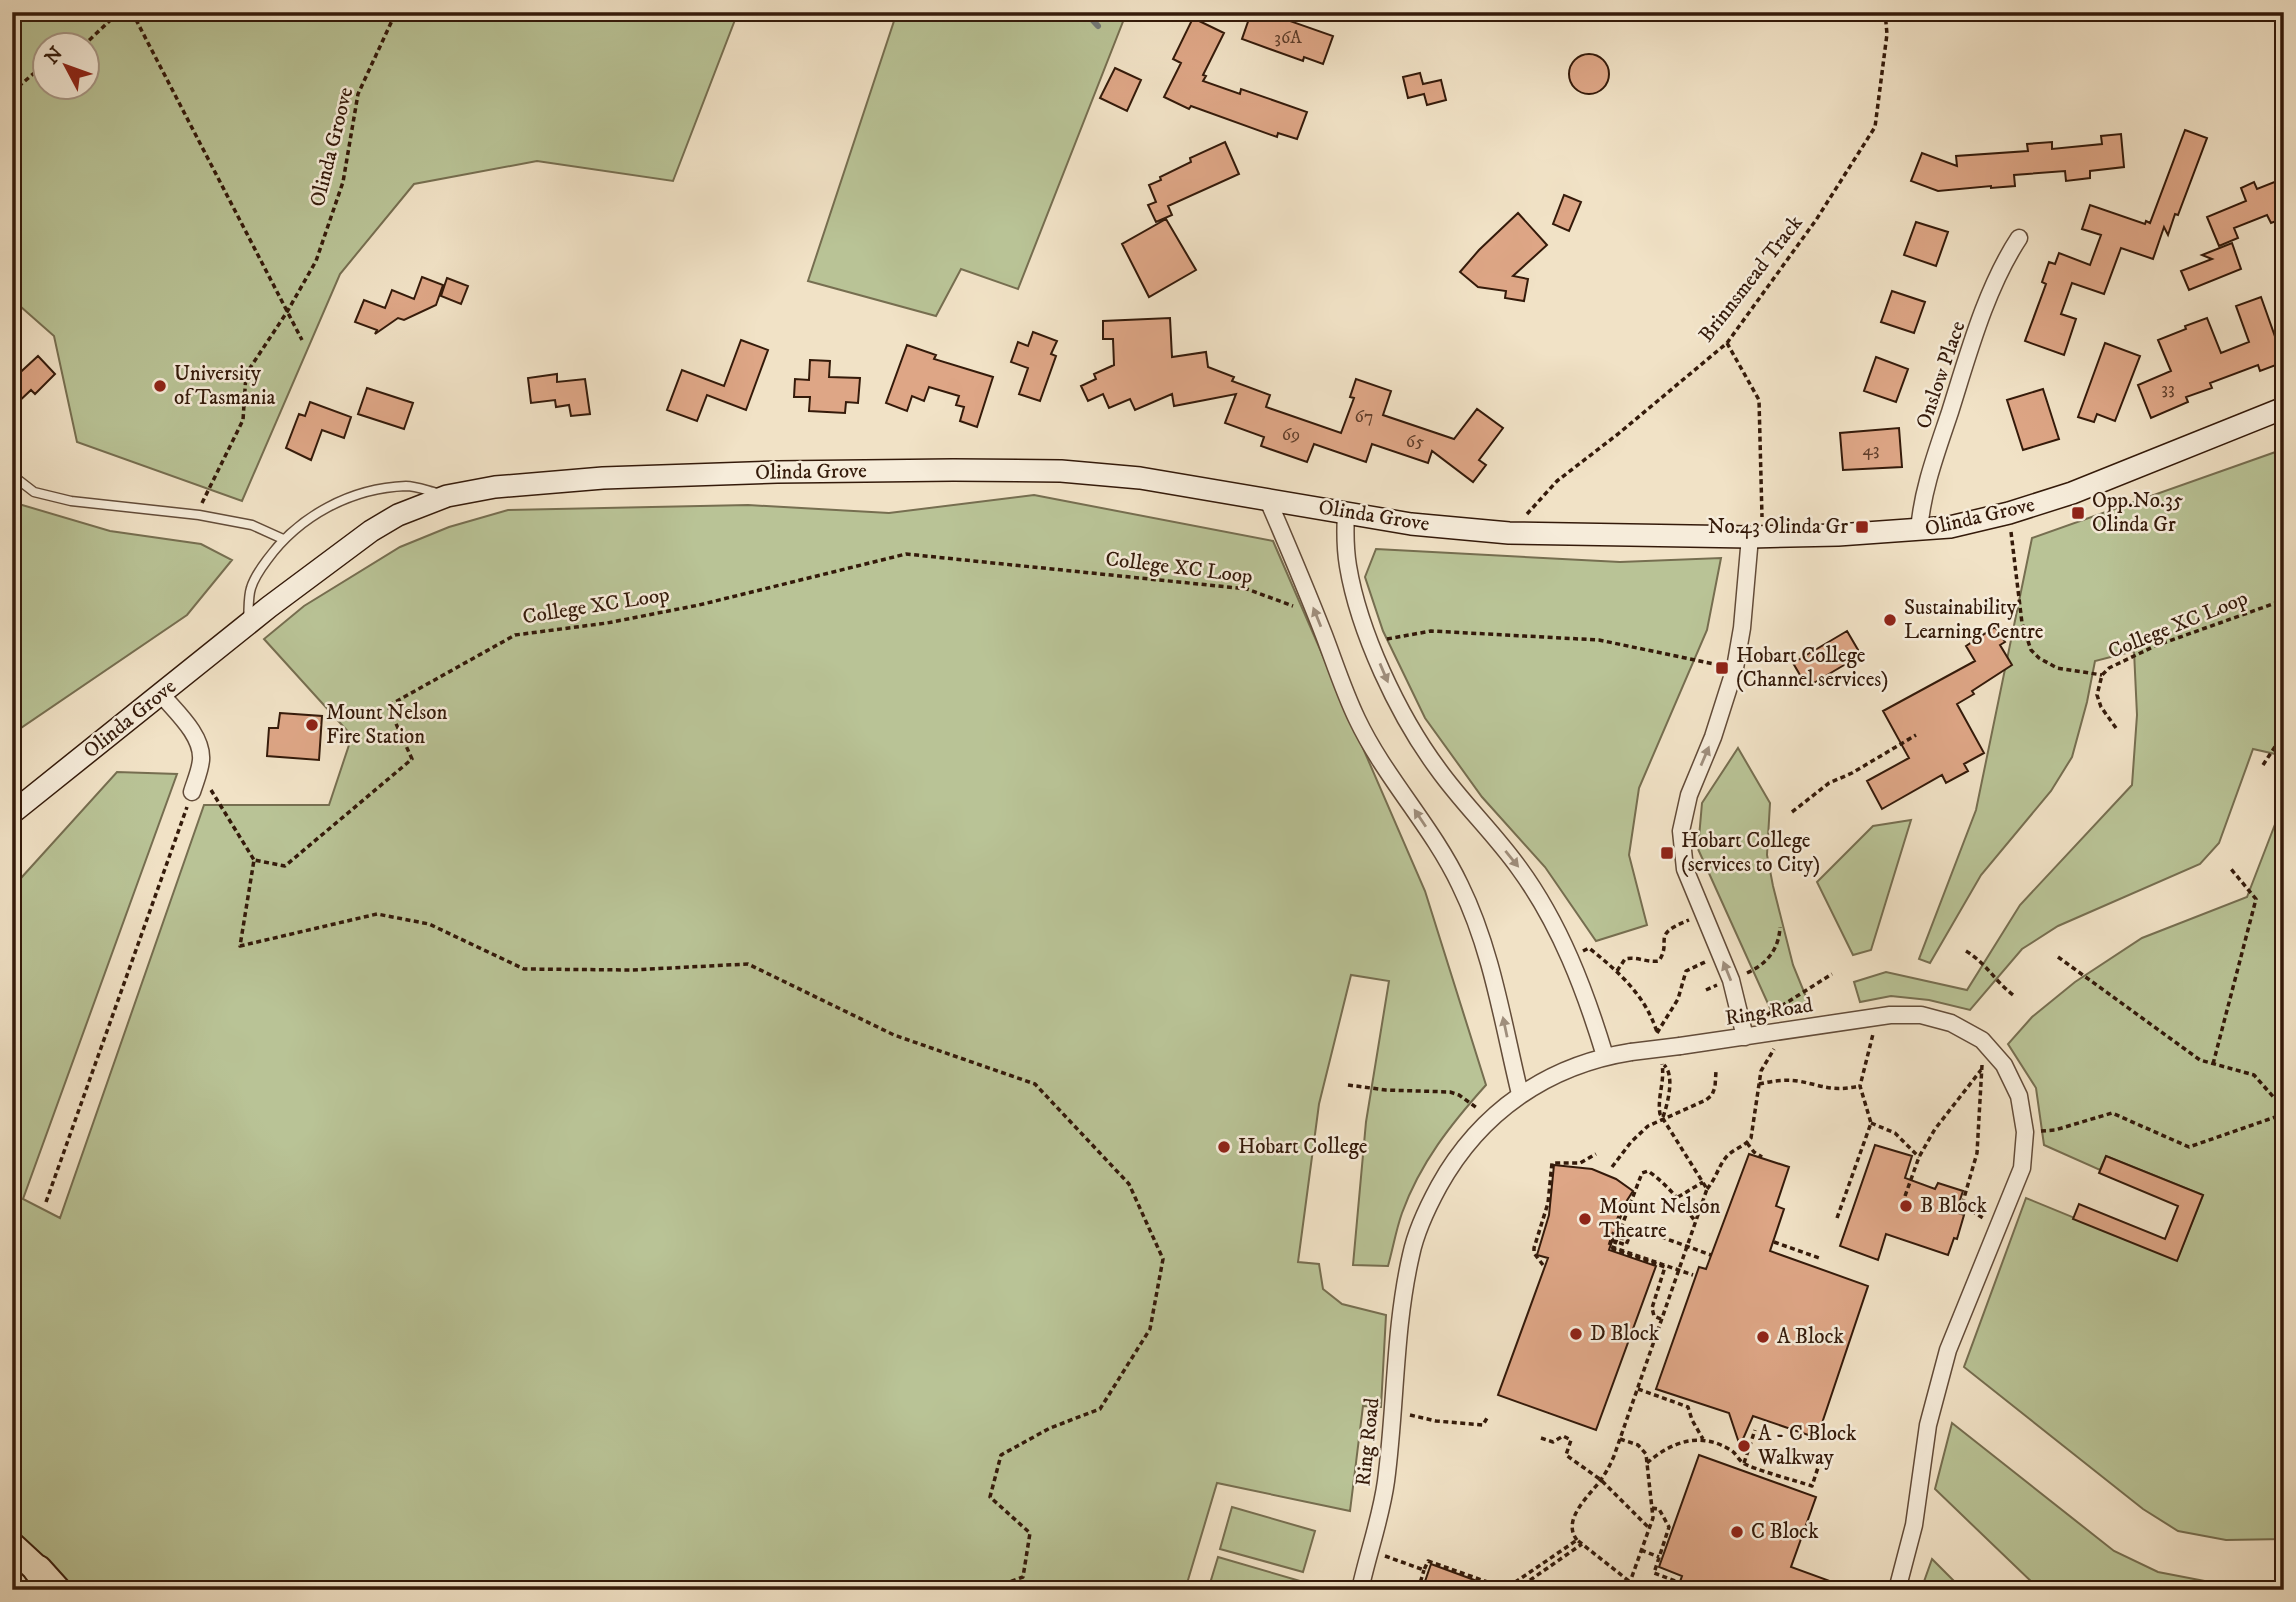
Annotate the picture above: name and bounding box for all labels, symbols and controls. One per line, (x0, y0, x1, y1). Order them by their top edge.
house number: 36A (1274, 27, 1302, 49)
north arrow (32, 32, 102, 102)
text: N (41, 42, 68, 69)
street label: Olinda Groove (305, 84, 359, 209)
street label: Brinnsmead Track (1693, 210, 1809, 348)
street label: Onslow Place (1910, 317, 1972, 432)
place label: University of Tasmania (174, 361, 275, 411)
marker: University of Tasmania (152, 378, 168, 394)
house number: 33 (2161, 378, 2175, 400)
house number: 67 (1355, 406, 1373, 428)
house number: 69 (1282, 424, 1300, 446)
house number: 65 (1406, 431, 1424, 453)
house number: 43 (1862, 439, 1880, 461)
street label: Olinda Grove (755, 458, 867, 486)
place label: Opp.No.35 Olinda Gr (2092, 488, 2183, 538)
street label: Olinda Grove (1923, 492, 2038, 542)
street label: Olinda Grove (1317, 494, 1432, 538)
marker: Opp.No.35 Olinda Gr (2070, 505, 2086, 521)
place label: No.43 Olinda Gr (1708, 514, 1848, 540)
marker: No.43 Olinda Gr (1854, 519, 1870, 535)
street label: College XC Loop (1104, 546, 1254, 590)
street label: College XC Loop (521, 582, 671, 630)
street label: College XC Loop (2104, 585, 2252, 665)
place label: Sustainability Learning Centre (1904, 595, 2044, 645)
one-way arrow (1311, 606, 1322, 627)
marker: Sustainability Learning Centre (1882, 612, 1898, 628)
place label: Hobart College (Channel services) (1736, 643, 1889, 693)
marker: Hobart College (Channel services) (1714, 660, 1730, 676)
one-way arrow (1378, 663, 1389, 684)
street label: Olinda Grove (78, 674, 182, 764)
place label: Mount Nelson Fire Station (326, 700, 447, 750)
marker: Mount Nelson Fire Station (304, 717, 320, 733)
one-way arrow (1699, 746, 1711, 766)
one-way arrow (1413, 809, 1427, 827)
place label: Hobart College (services to City) (1681, 828, 1820, 878)
marker: Hobart College (services to City) (1659, 845, 1675, 861)
one-way arrow (1505, 850, 1519, 868)
one-way arrow (1722, 960, 1733, 981)
street label: Ring Road (1723, 992, 1815, 1032)
one-way arrow (1499, 1016, 1510, 1038)
place label: Hobart College (1238, 1134, 1368, 1160)
marker: Hobart College (1216, 1139, 1232, 1155)
place label: B Block (1920, 1193, 1987, 1219)
place label: Mount Nelson Theatre (1599, 1194, 1720, 1244)
marker: B Block (1898, 1198, 1914, 1214)
marker: Mount Nelson Theatre (1577, 1211, 1593, 1227)
place label: D Block (1590, 1321, 1660, 1347)
place label: A Block (1777, 1324, 1845, 1350)
marker: D Block (1568, 1326, 1584, 1342)
marker: A Block (1755, 1329, 1771, 1345)
street label: Ring Road (1350, 1396, 1386, 1487)
place label: A - C Block Walkway (1757, 1421, 1857, 1471)
marker: A - C Block Walkway (1736, 1438, 1752, 1454)
place label: C Block (1751, 1519, 1819, 1545)
marker: C Block (1729, 1524, 1745, 1540)

